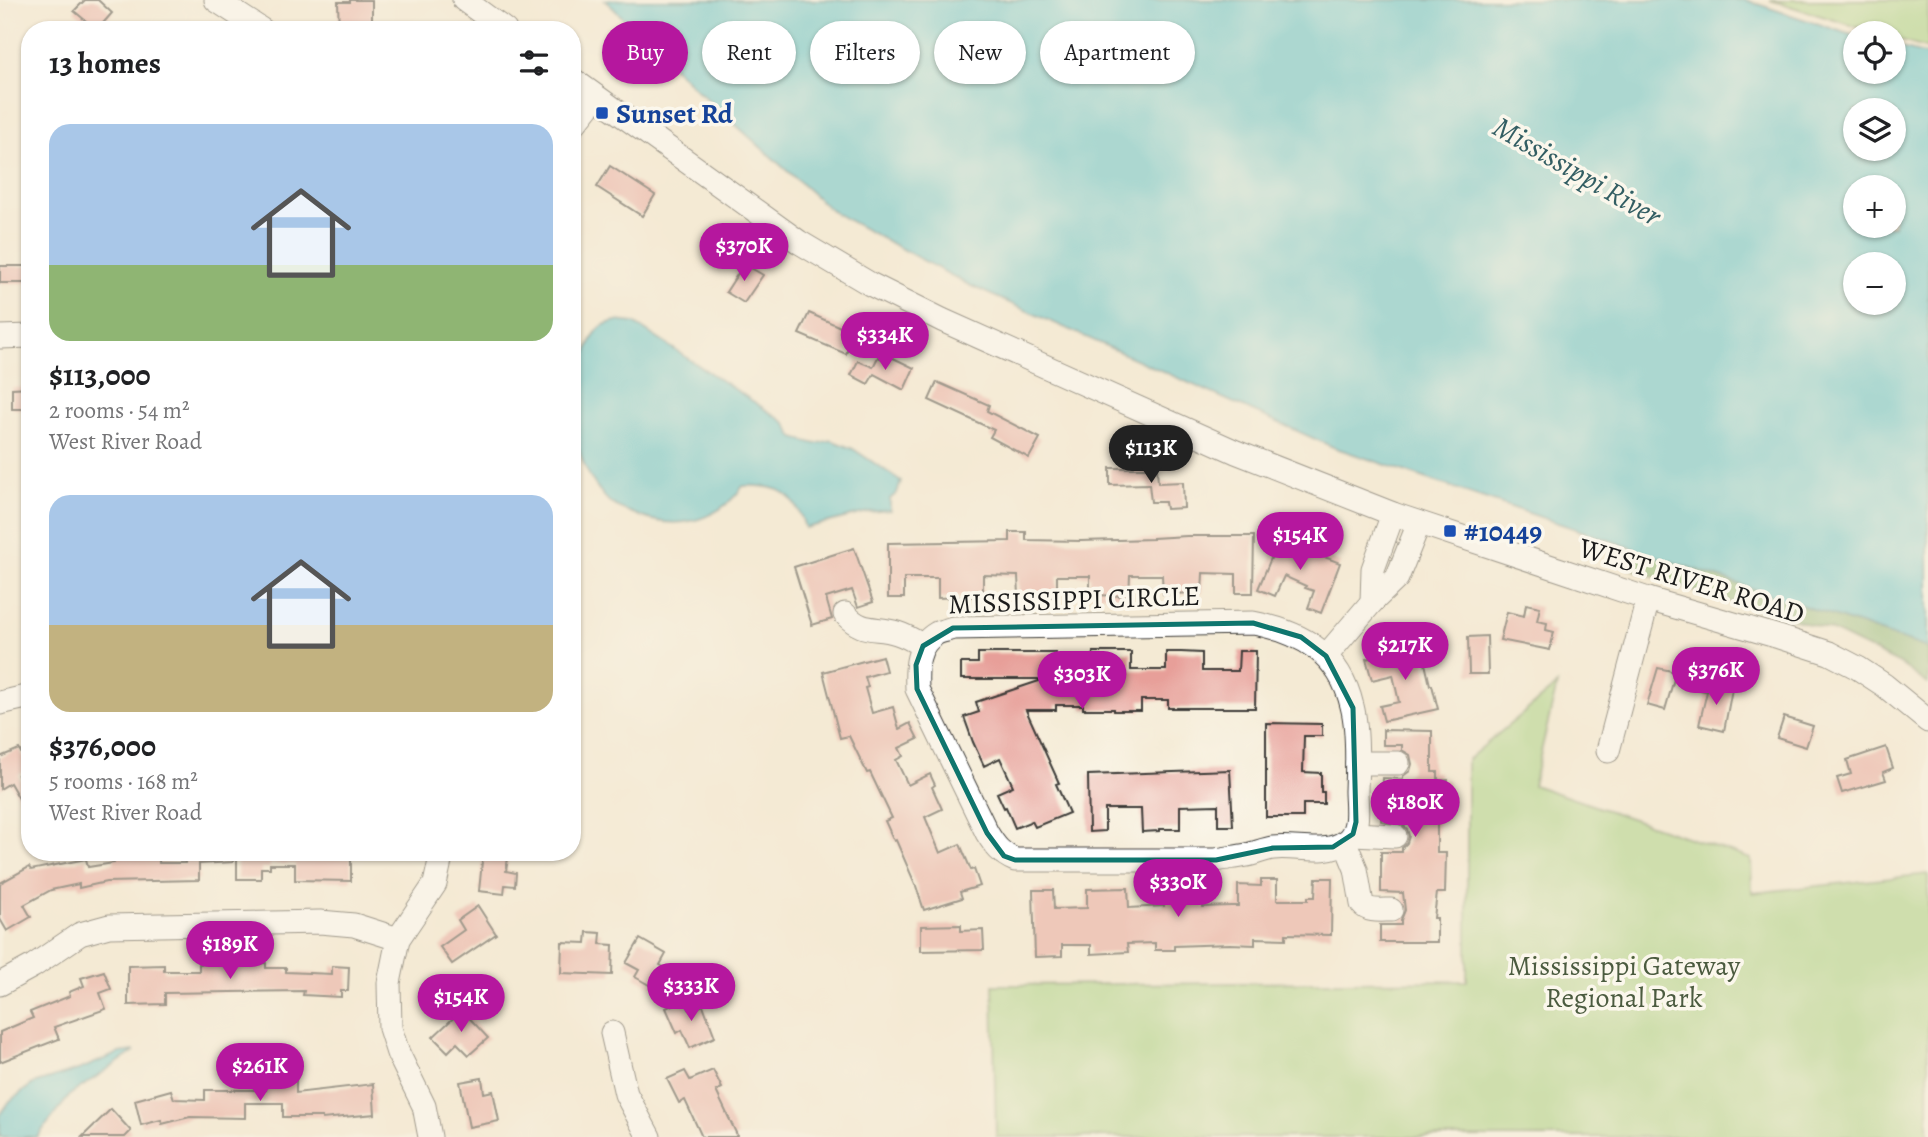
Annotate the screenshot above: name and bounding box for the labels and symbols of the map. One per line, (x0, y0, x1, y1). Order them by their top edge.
place label: Sunset Rd (616, 95, 734, 133)
marker: Sunset Rd (594, 105, 610, 121)
water label: Mississippi River (1486, 107, 1670, 236)
pin: $370K (695, 224, 793, 283)
pin: $334K (836, 312, 934, 372)
pin: $113K (1102, 426, 1200, 485)
pin: $154K (1251, 512, 1349, 572)
place label: #10449 (1464, 513, 1542, 551)
marker: #10449 (1442, 523, 1458, 539)
street label: WEST RIVER ROAD (1573, 528, 1809, 633)
street label: MISSISSIPPI CIRCLE (947, 577, 1201, 623)
pin: $217K (1356, 622, 1454, 682)
pin: $376K (1667, 648, 1765, 707)
pin: $303K (1033, 652, 1131, 711)
pin: $180K (1366, 780, 1464, 839)
pin: $330K (1129, 860, 1227, 919)
pin: $189K (181, 922, 279, 981)
park label: Mississippi Gateway Regional Park (1508, 947, 1741, 1017)
pin: $333K (642, 964, 740, 1023)
pin: $154K (412, 974, 510, 1034)
pin: $261K (211, 1044, 309, 1103)

